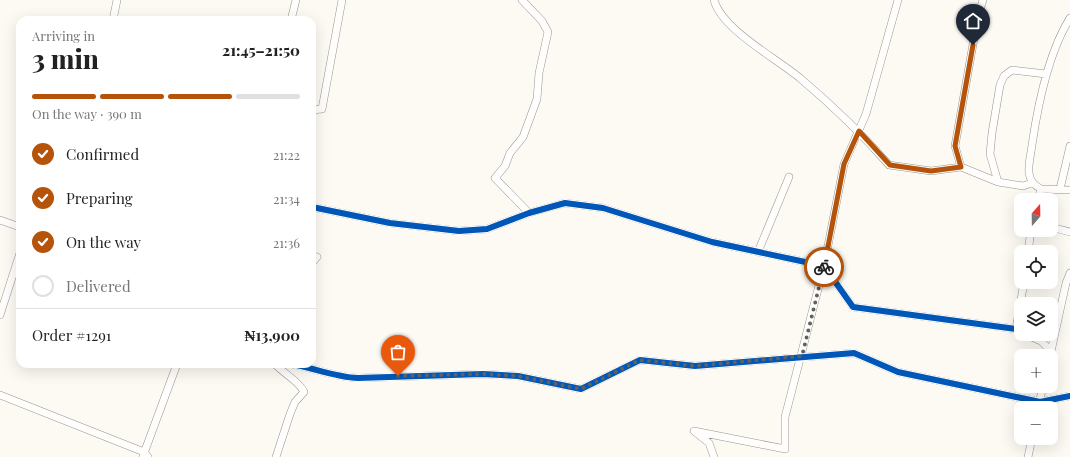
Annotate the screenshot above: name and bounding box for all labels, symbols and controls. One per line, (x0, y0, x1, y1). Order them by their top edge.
pin (956, 4, 990, 45)
icon: home (962, 10, 984, 32)
text: Arriving in (32, 27, 95, 44)
text: 21:45–21:50 (222, 40, 300, 60)
text: 3 min (32, 41, 99, 76)
text: On the way · 390 m (32, 105, 142, 122)
icon: check (32, 143, 54, 165)
text: Confirmed (66, 144, 139, 164)
text: 21:22 (273, 146, 300, 163)
icon: check (32, 187, 54, 209)
text: Preparing (66, 188, 133, 208)
text: 21:34 (273, 190, 300, 207)
north arrow (1014, 193, 1058, 237)
map controls (1014, 193, 1058, 445)
icon: check (32, 231, 54, 253)
text: On the way (66, 232, 141, 252)
text: 21:36 (273, 234, 300, 251)
button: locate (1014, 245, 1058, 289)
courier (804, 247, 844, 287)
icon: bike (813, 256, 835, 278)
text: Delivered (66, 276, 131, 296)
button: layers (1014, 297, 1058, 341)
text: Order #1291 (32, 325, 111, 345)
text: ₦13,900 (245, 325, 300, 345)
pin (381, 335, 415, 376)
icon: bag (387, 341, 409, 363)
button: + (1014, 349, 1058, 393)
button: − (1014, 401, 1058, 445)

